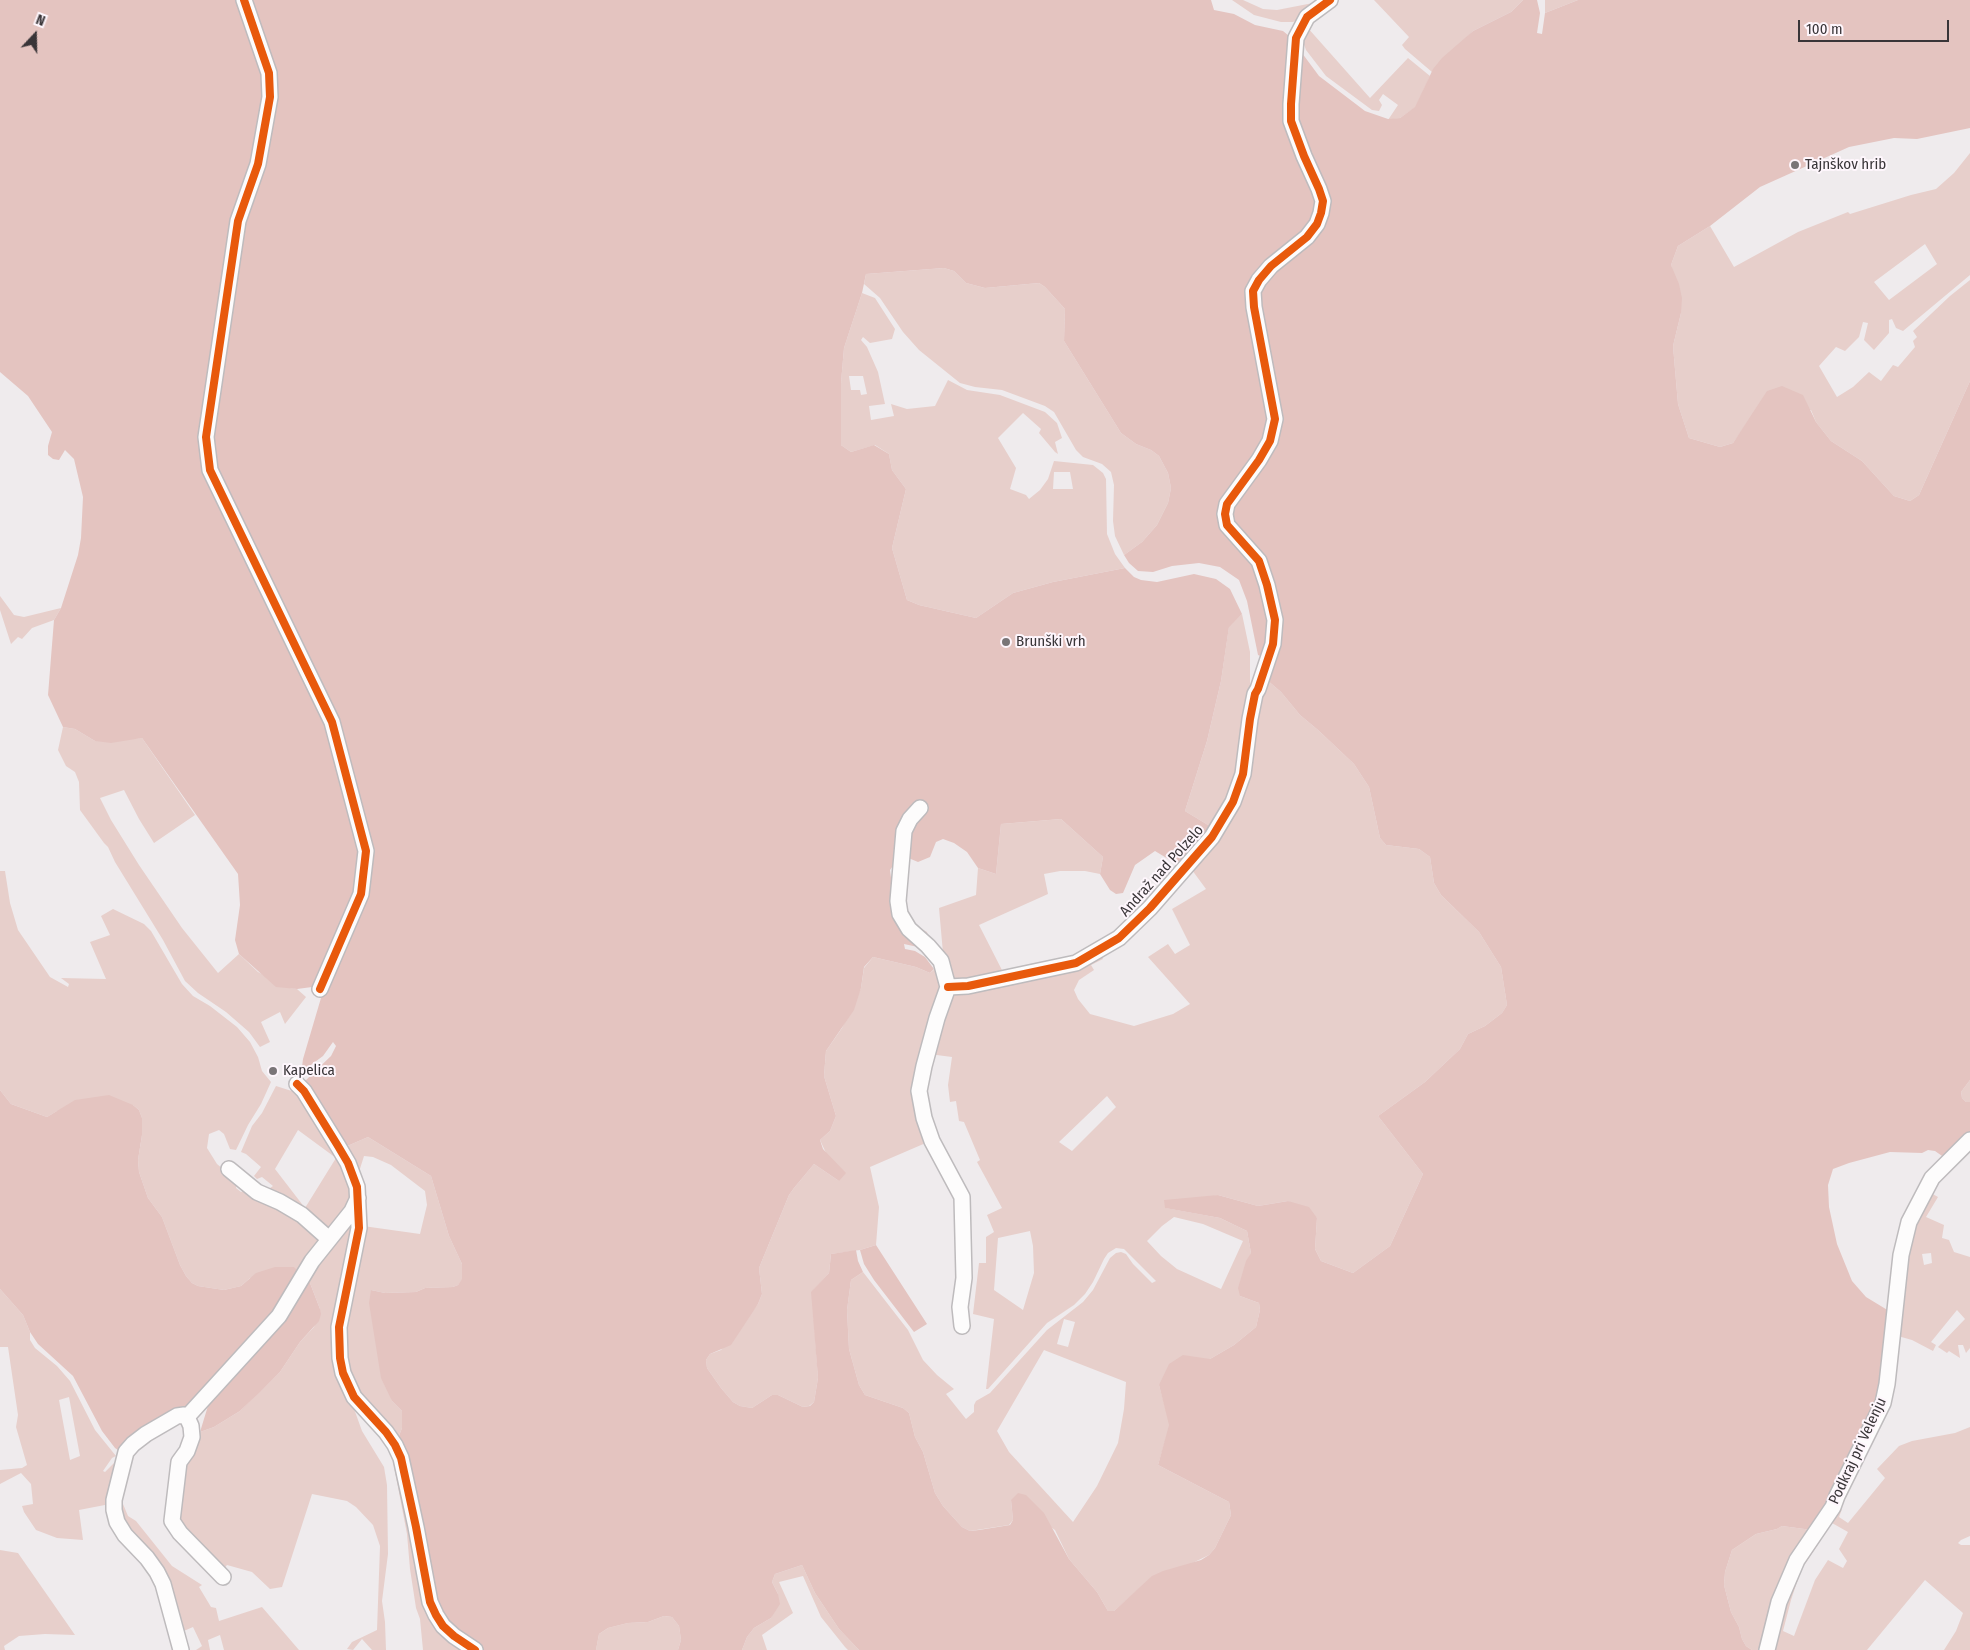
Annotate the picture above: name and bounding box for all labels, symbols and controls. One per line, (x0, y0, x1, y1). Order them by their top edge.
north arrow (10, 10, 60, 60)
scale bar (1800, 10, 1951, 42)
text: N (34, 11, 48, 30)
text: 100 m (1806, 20, 1843, 38)
place label: Tajnškov hrib (1805, 156, 1886, 174)
marker: Tajnškov hrib (1789, 159, 1801, 171)
place label: Brunški vrh (1016, 633, 1086, 651)
marker: Brunški vrh (1000, 636, 1012, 648)
street label: Andraž nad Polzelo (1116, 822, 1208, 920)
place label: Kapelica (283, 1062, 335, 1080)
marker: Kapelica (267, 1065, 279, 1077)
street label: Podkraj pri Velenju (1825, 1395, 1891, 1507)

